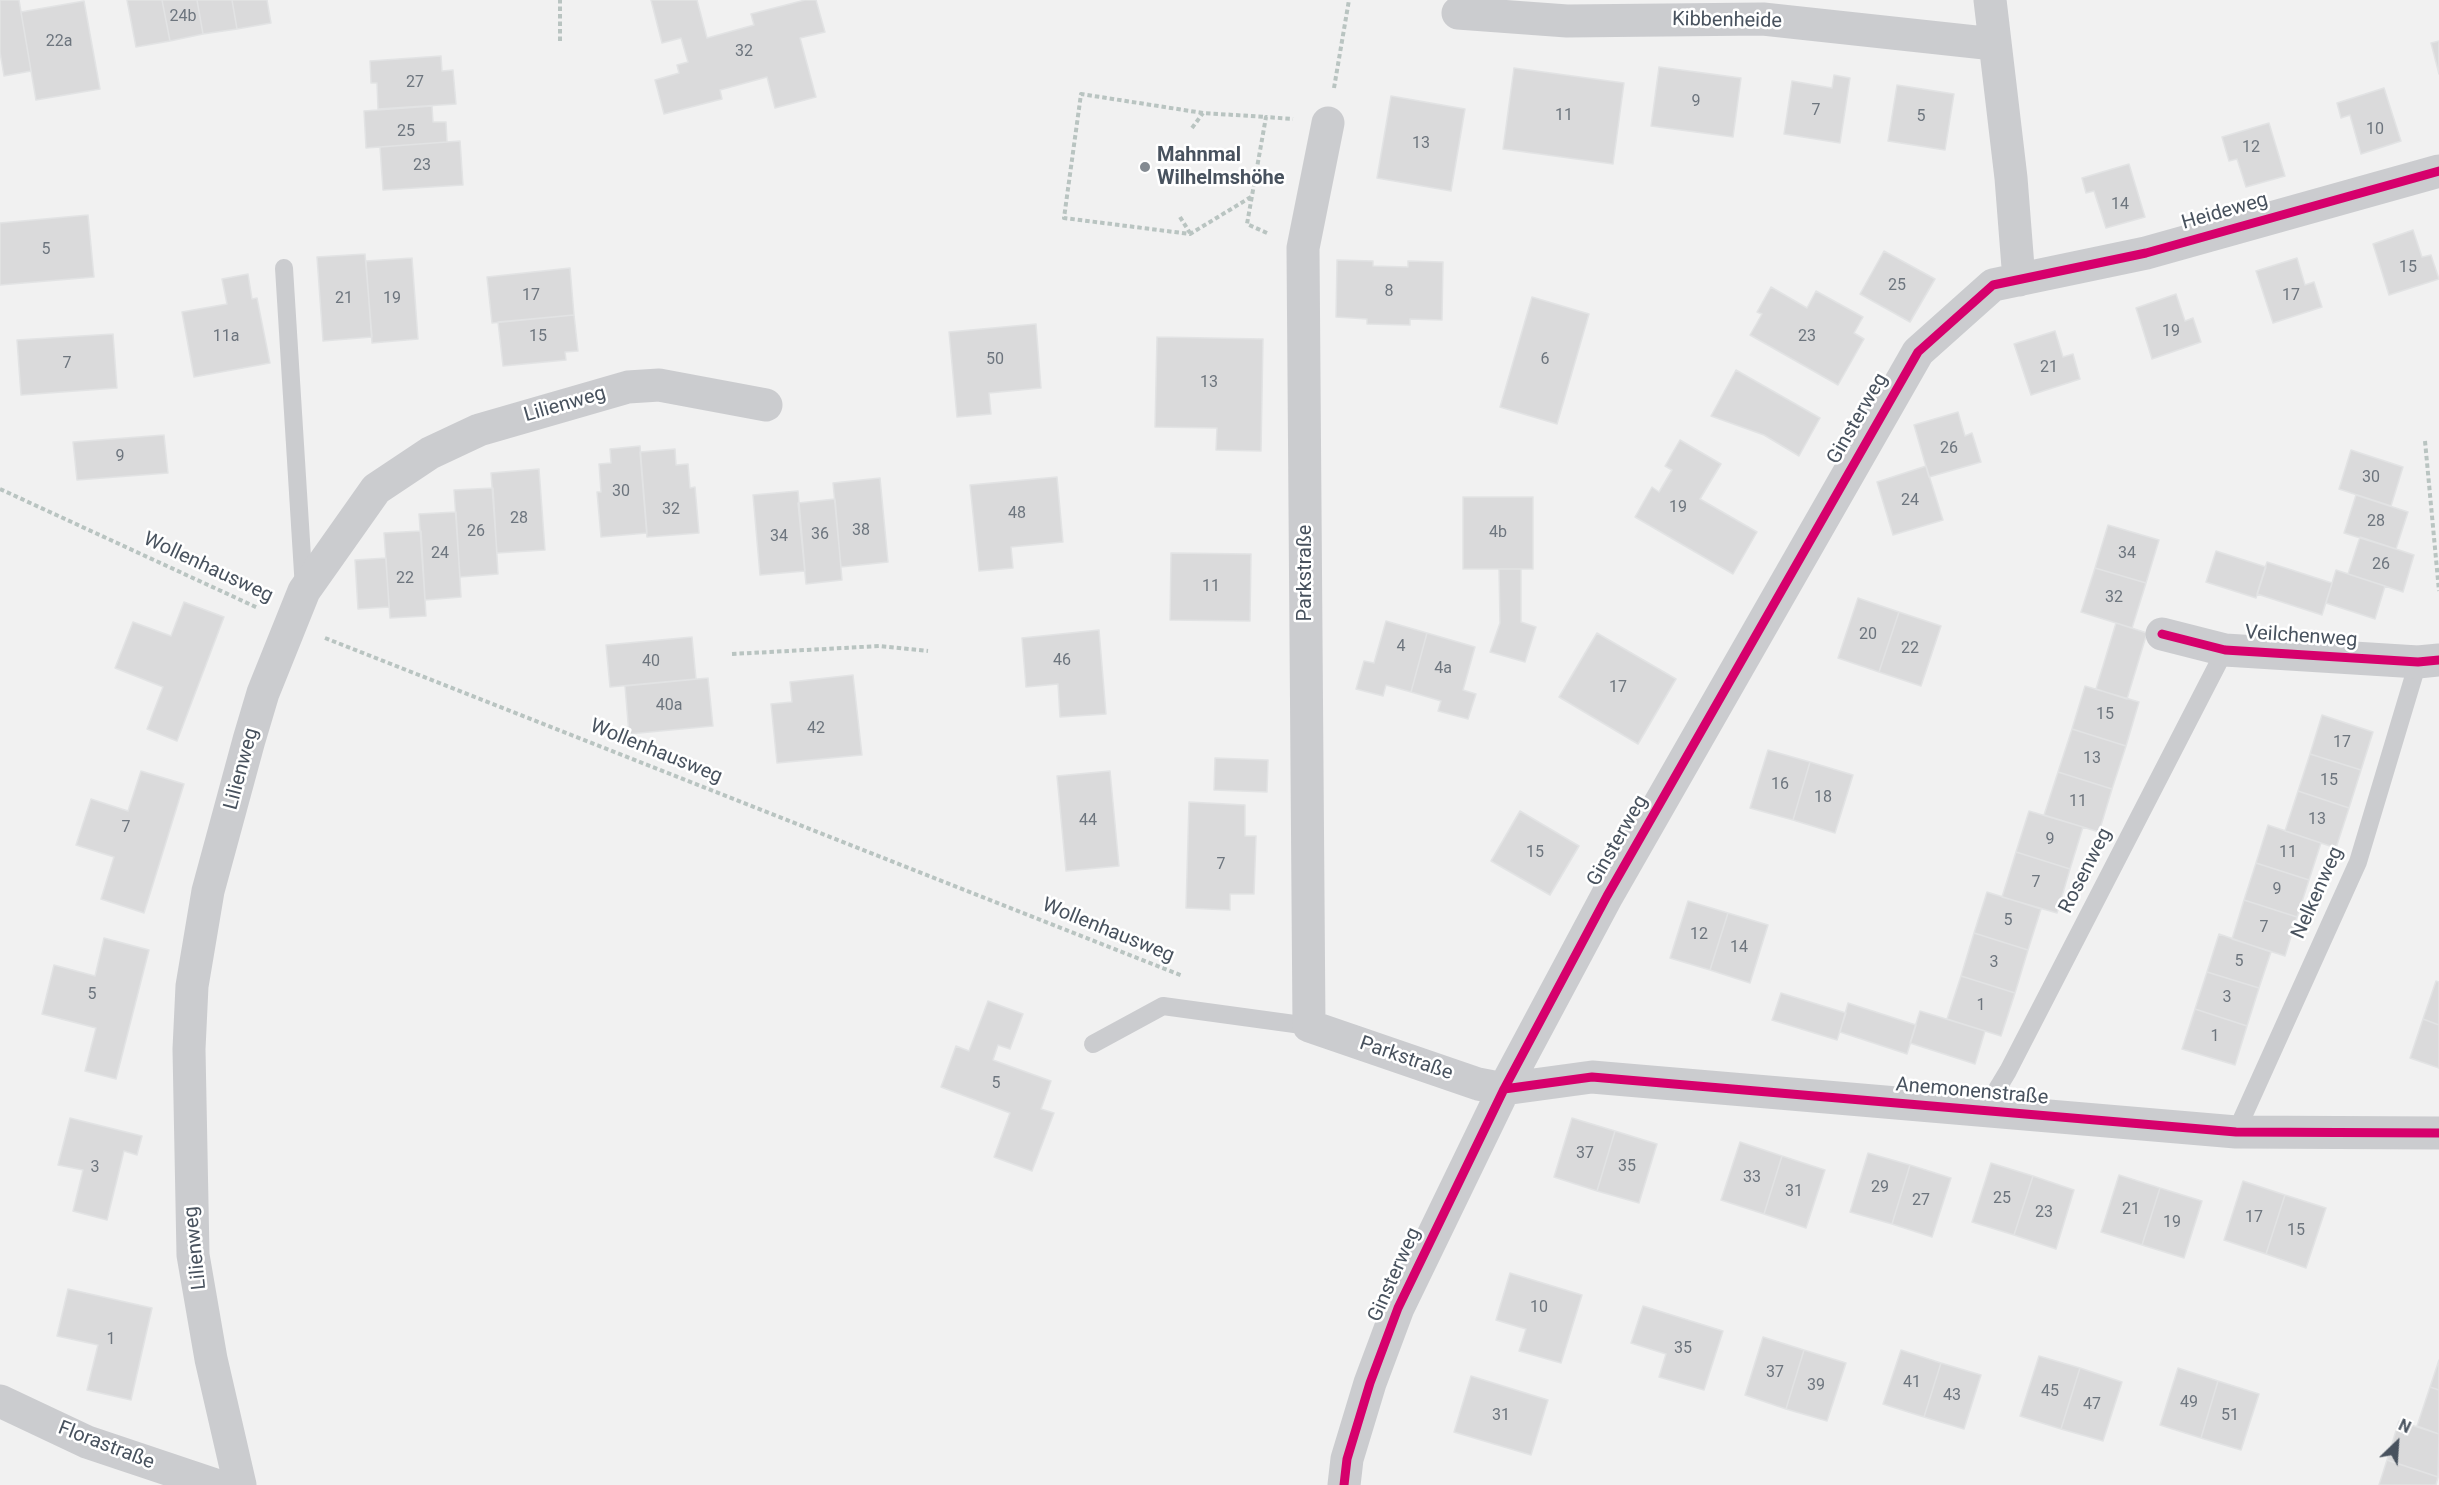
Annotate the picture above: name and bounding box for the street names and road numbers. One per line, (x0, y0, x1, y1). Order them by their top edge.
street label: Kibbenheide (1672, 8, 1782, 34)
street label: Heideweg (2179, 188, 2271, 236)
street label: Ginsterweg (1822, 369, 1894, 469)
street label: Lilienweg (521, 382, 609, 428)
street label: Parkstraße (1294, 525, 1318, 621)
street label: Wollenhausweg (139, 527, 277, 609)
street label: Veilchenweg (2244, 621, 2358, 653)
street label: Wollenhausweg (586, 715, 726, 789)
street label: Lilienweg (220, 725, 264, 813)
street label: Ginsterweg (1582, 791, 1654, 891)
street label: Rosenweg (2054, 824, 2118, 918)
street label: Nelkenweg (2287, 843, 2349, 943)
street label: Wollenhausweg (1038, 894, 1178, 968)
street label: Parkstraße (1356, 1032, 1456, 1086)
street label: Anemonenstraße (1895, 1073, 2049, 1111)
street label: Lilienweg (180, 1205, 212, 1291)
street label: Ginsterweg (1364, 1224, 1426, 1326)
street label: Florastraße (54, 1417, 158, 1475)

